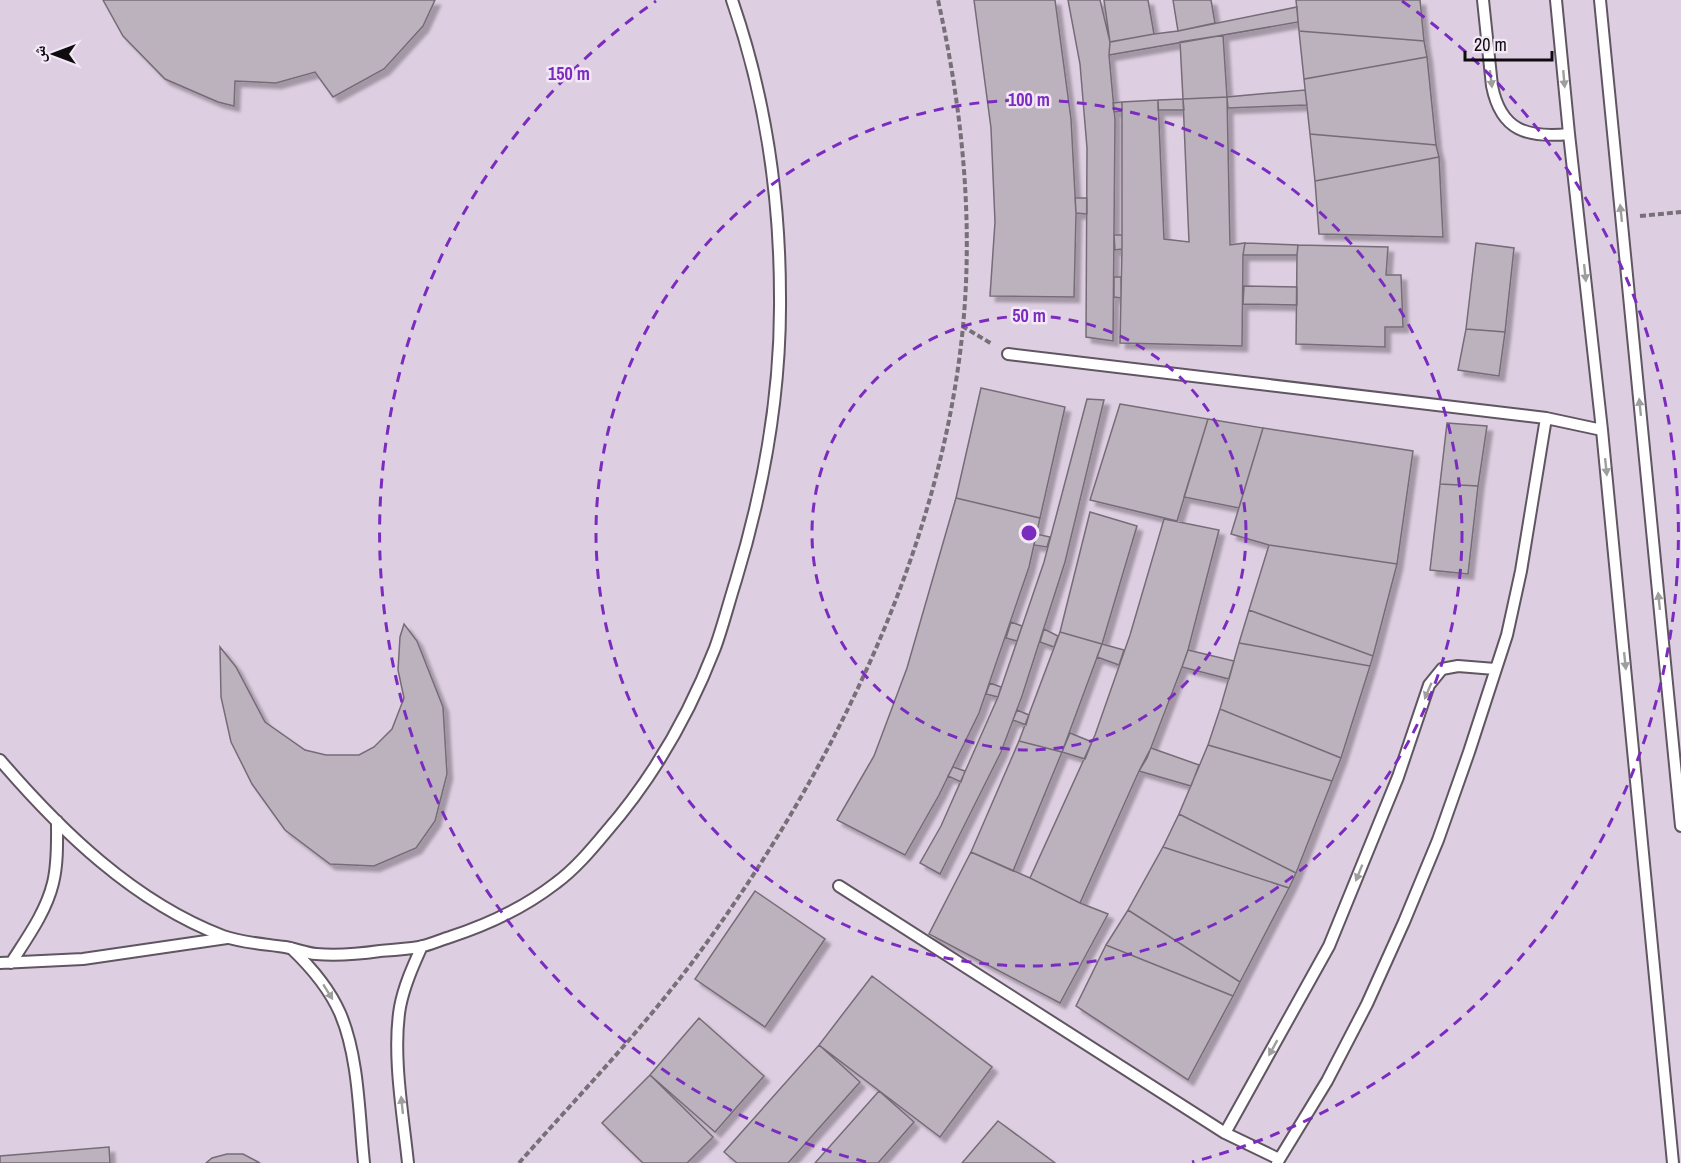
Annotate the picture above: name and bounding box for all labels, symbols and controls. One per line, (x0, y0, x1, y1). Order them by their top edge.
north arrow (24, 24, 84, 84)
scale bar (1465, 24, 1552, 62)
text: 20 m (1474, 32, 1507, 57)
text: ش (28, 45, 50, 62)
text: 150 m (548, 61, 590, 86)
one-way arrow (1487, 70, 1496, 89)
one-way arrow (1559, 70, 1569, 89)
text: 100 m (1008, 87, 1050, 112)
one-way arrow (1616, 203, 1626, 222)
one-way arrow (1580, 264, 1589, 283)
text: 50 m (1012, 303, 1046, 328)
one-way arrow (1635, 397, 1645, 416)
one-way arrow (1601, 457, 1611, 476)
centre of rings (1019, 523, 1039, 543)
one-way arrow (1654, 591, 1664, 610)
one-way arrow (1620, 651, 1630, 670)
one-way arrow (1423, 683, 1433, 701)
one-way arrow (1354, 865, 1364, 883)
one-way arrow (323, 984, 334, 1000)
one-way arrow (1267, 1040, 1278, 1056)
one-way arrow (397, 1095, 407, 1114)

